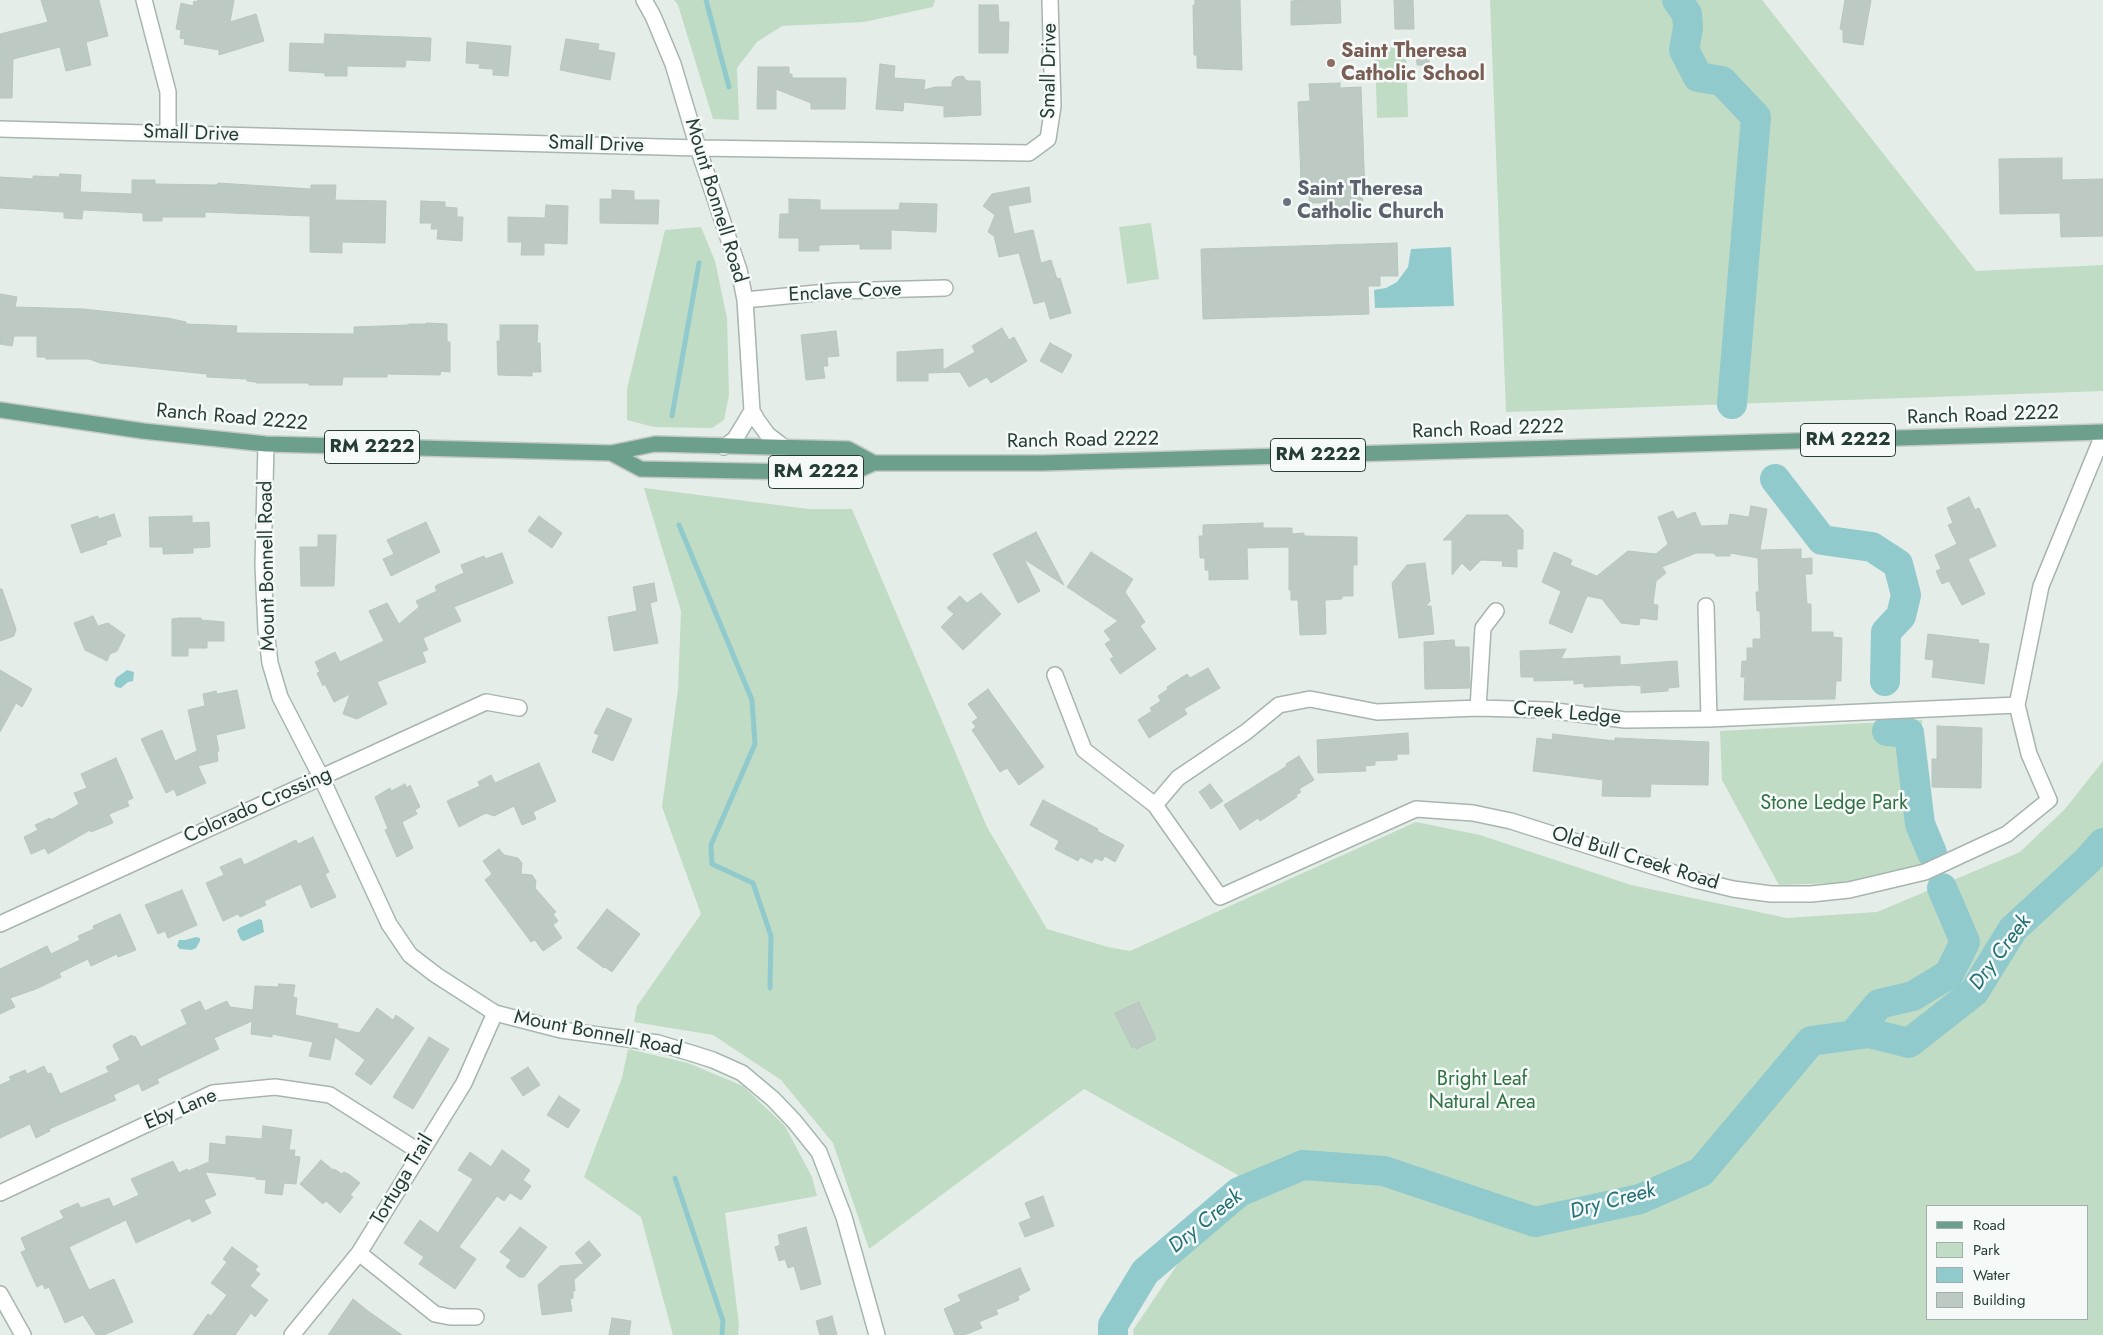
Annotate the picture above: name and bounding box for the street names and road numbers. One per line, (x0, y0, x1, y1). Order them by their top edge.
street label: Small Drive (1037, 23, 1063, 119)
street label: Mount Bonnell Road (679, 116, 751, 286)
street label: Small Drive (143, 120, 239, 148)
street label: Small Drive (548, 131, 644, 159)
street label: Enclave Cove (788, 278, 902, 308)
street label: Ranch Road 2222 (155, 399, 309, 437)
street label: Ranch Road 2222 (1907, 401, 2059, 431)
street label: Ranch Road 2222 (1412, 415, 1564, 445)
road number: RM 2222 (1800, 424, 1896, 456)
street label: Ranch Road 2222 (1007, 428, 1159, 454)
road number: RM 2222 (324, 431, 420, 464)
road number: RM 2222 (1270, 438, 1366, 472)
road number: RM 2222 (768, 456, 864, 488)
street label: Mount Bonnell Road (255, 480, 281, 652)
street label: Creek Ledge (1512, 697, 1622, 731)
street label: Colorado Crossing (180, 763, 336, 849)
street label: Old Bull Creek Road (1549, 822, 1721, 896)
street label: Mount Bonnell Road (512, 1006, 684, 1062)
street label: Eby Lane (141, 1084, 221, 1136)
street label: Tortuga Trail (367, 1130, 439, 1230)

